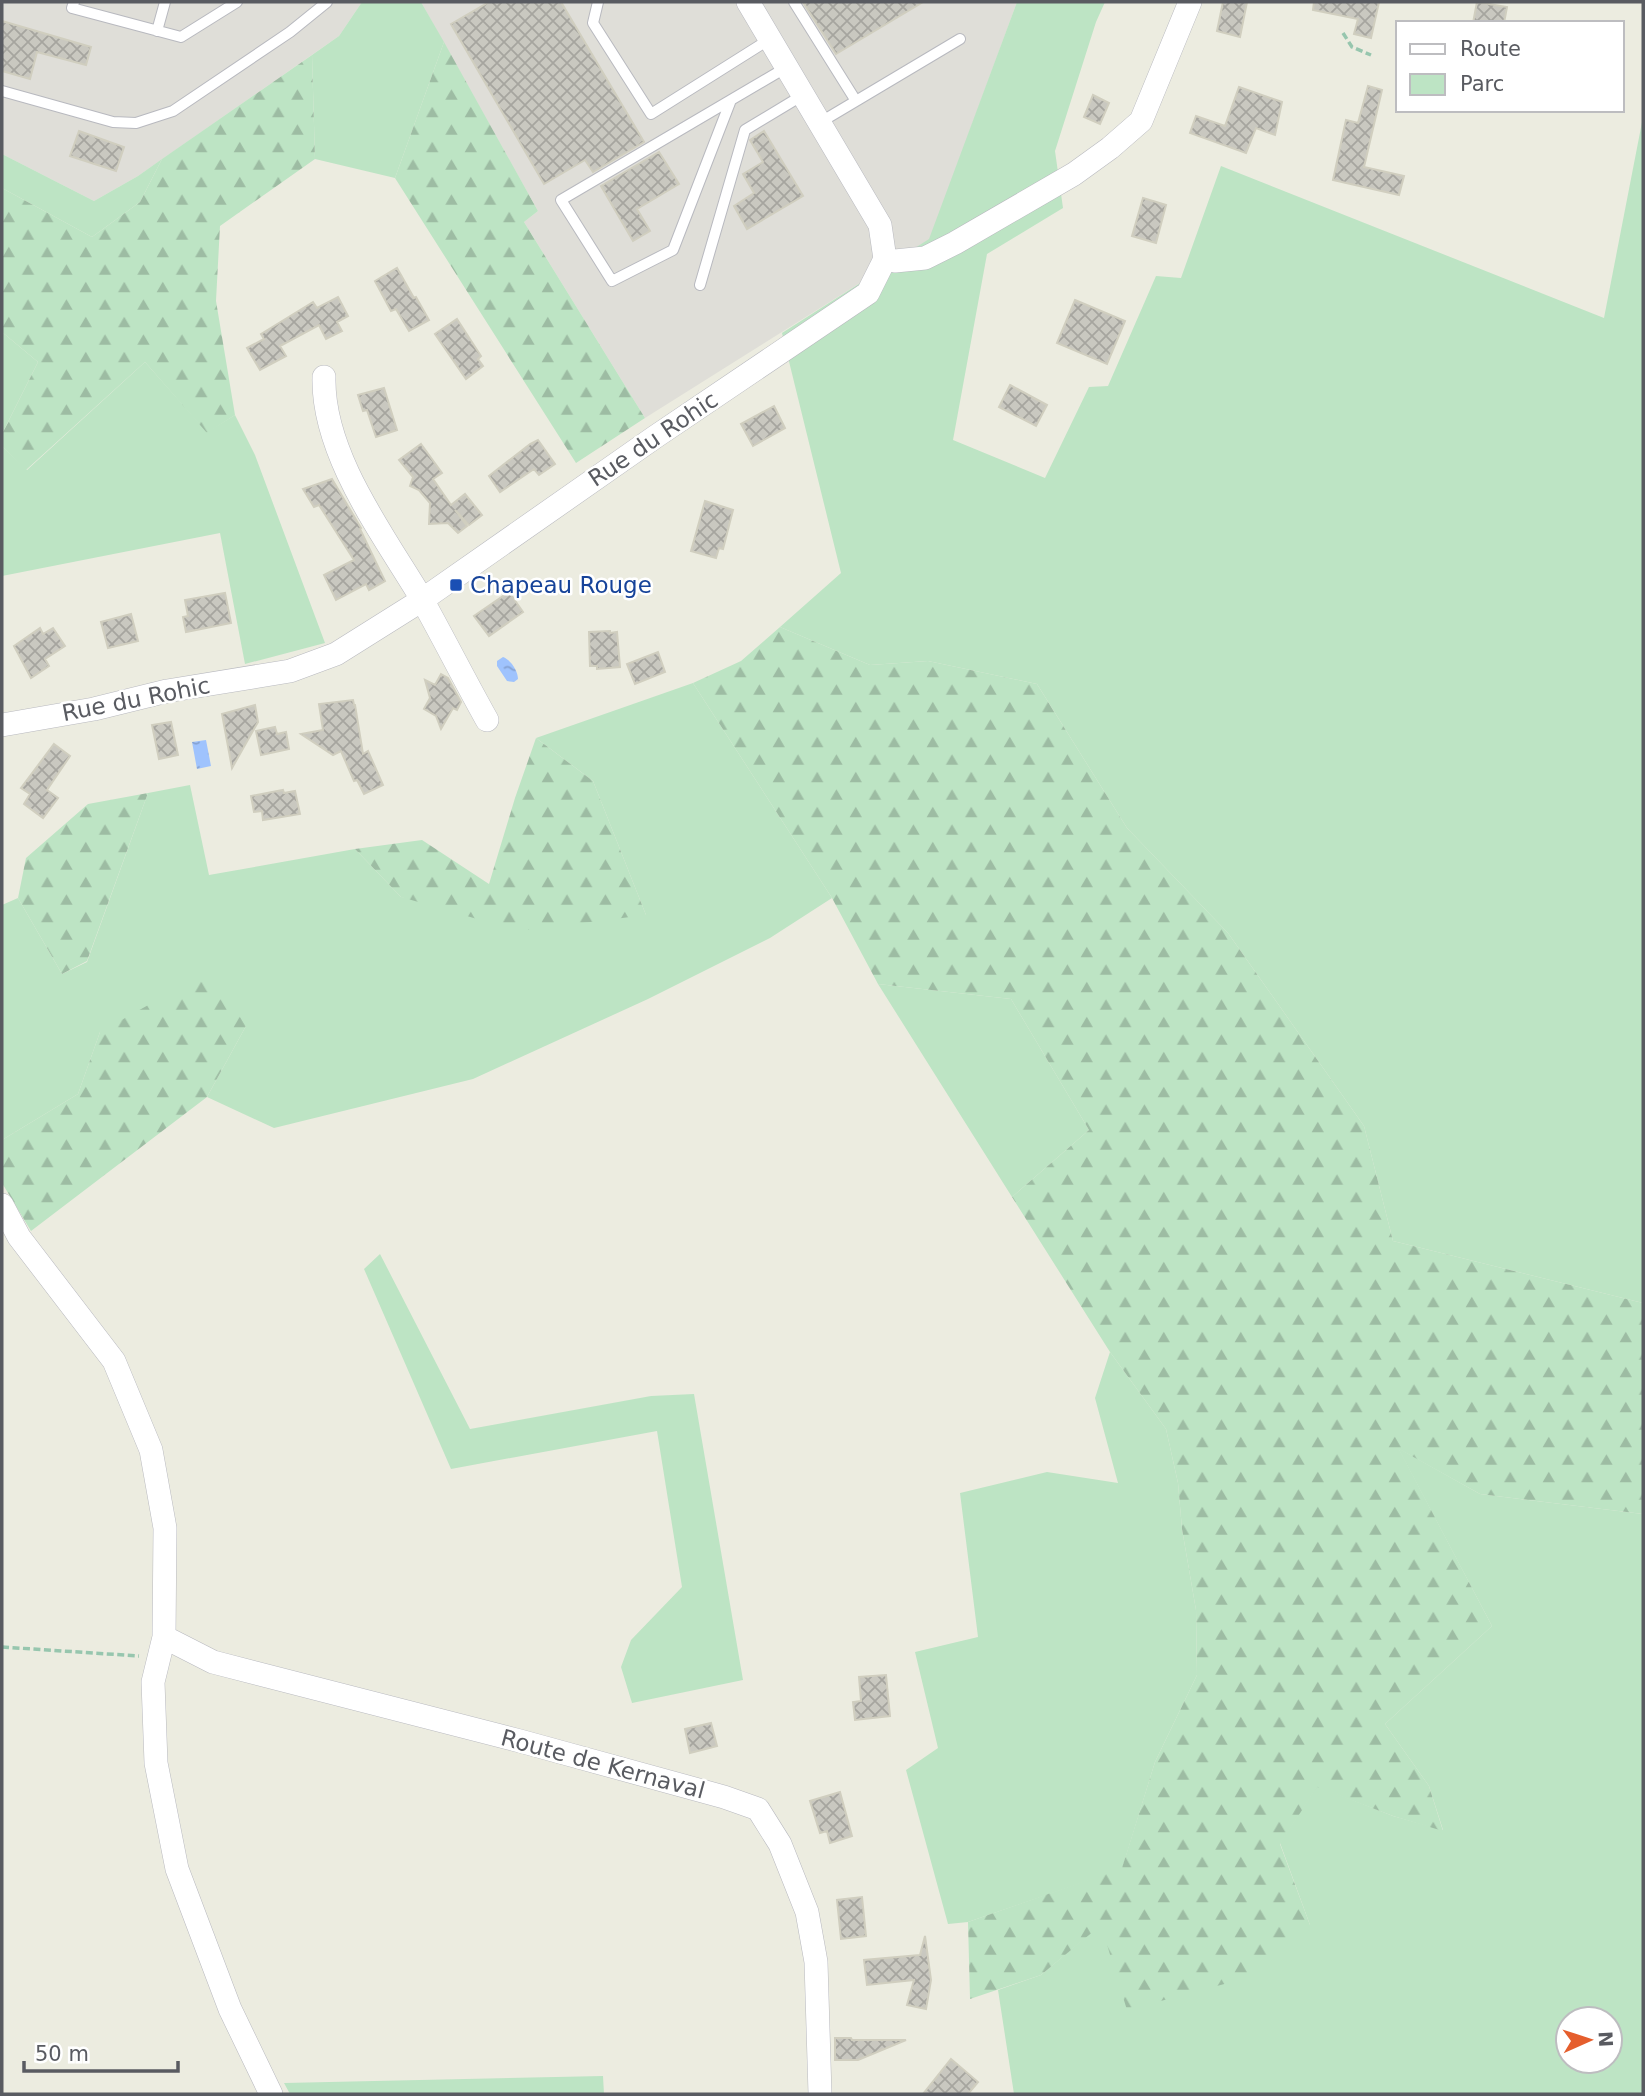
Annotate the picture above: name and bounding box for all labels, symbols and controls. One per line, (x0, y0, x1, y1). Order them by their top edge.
legend (1396, 21, 1624, 112)
text: Route (1460, 37, 1521, 61)
text: Parc (1460, 72, 1504, 96)
street label: Rue du Rohic (584, 386, 722, 492)
place label: Chapeau Rouge (470, 572, 652, 598)
marker: Chapeau Rouge (448, 577, 464, 593)
street label: Rue du Rohic (60, 672, 212, 726)
street label: Route de Kernaval (498, 1724, 708, 1804)
north arrow (1554, 2005, 1624, 2075)
scale bar (24, 2030, 178, 2074)
text: N (1595, 2031, 1617, 2048)
text: 50 m (35, 2042, 89, 2066)

